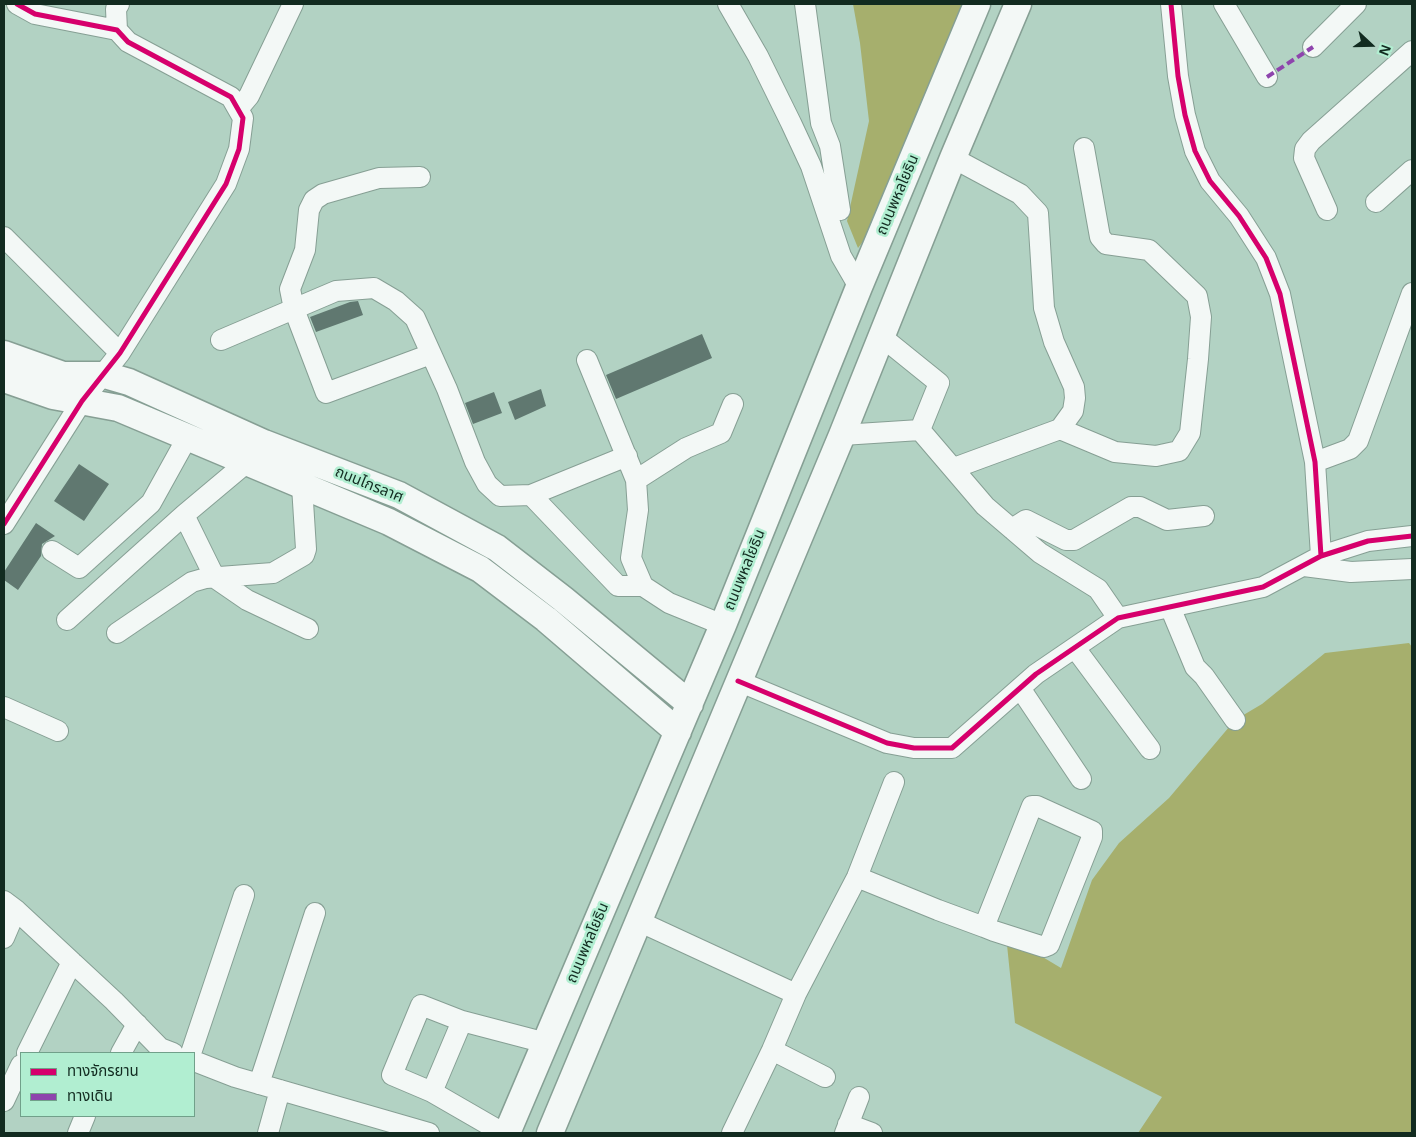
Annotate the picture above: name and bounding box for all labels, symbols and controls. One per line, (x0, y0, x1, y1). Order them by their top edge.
north arrow (1346, 20, 1396, 70)
text: N (1376, 43, 1394, 58)
street label: ถนนพหลโยธิน (873, 152, 923, 238)
street label: ถนนไกรลาศ (332, 463, 406, 507)
street label: ถนนพหลโยธิน (721, 527, 769, 613)
street label: ถนนพหลโยธิน (563, 900, 613, 986)
legend (20, 1052, 195, 1117)
text: ทางจักรยาน (67, 1062, 139, 1079)
text: ทางเดิน (67, 1087, 113, 1104)

